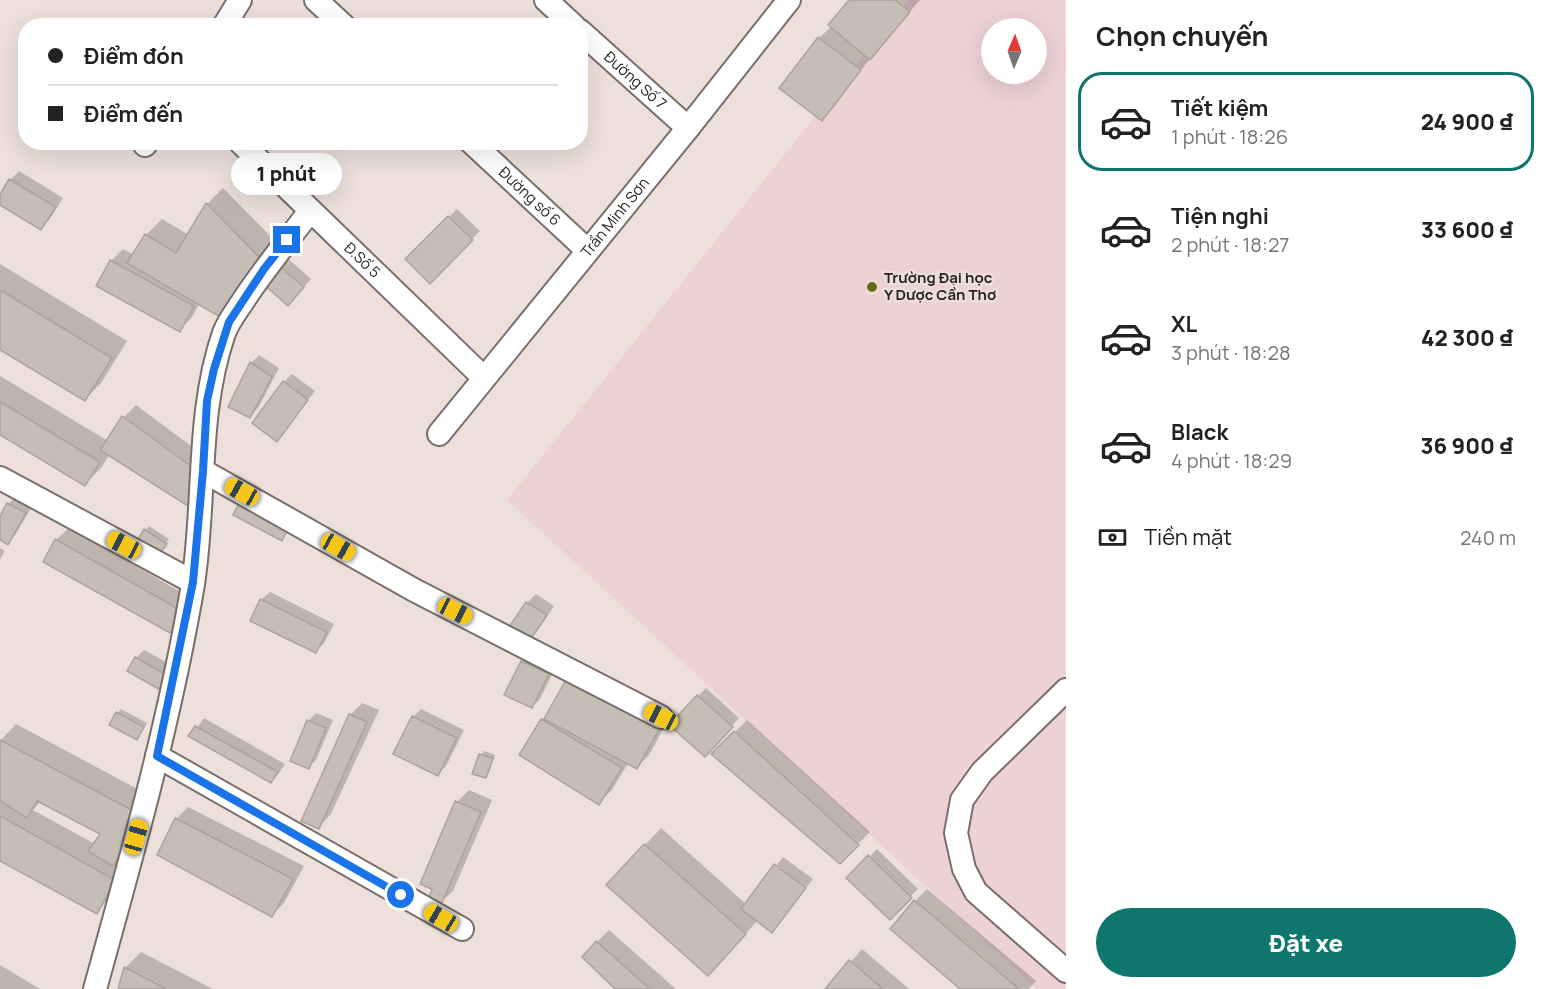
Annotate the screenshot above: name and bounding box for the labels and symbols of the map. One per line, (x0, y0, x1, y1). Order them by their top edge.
north arrow (981, 18, 1047, 84)
street label: Đường Số 7 (600, 46, 671, 114)
callout: 1 phút (232, 153, 342, 195)
street label: Đường số 6 (494, 162, 566, 230)
street label: Trần Minh Sơn (576, 173, 654, 262)
route end (273, 226, 300, 253)
street label: Đ.Số 5 (340, 237, 385, 282)
place label: Trường Đại học Y Dược Cần Thơ (884, 267, 996, 305)
marker: Trường Đại học Y Dược Cần Thơ (865, 280, 879, 294)
car (222, 475, 262, 509)
car (104, 529, 144, 561)
car (318, 530, 358, 564)
car (435, 595, 475, 627)
car (641, 701, 681, 733)
car (122, 817, 150, 857)
route start (387, 881, 414, 908)
car (421, 901, 461, 935)

